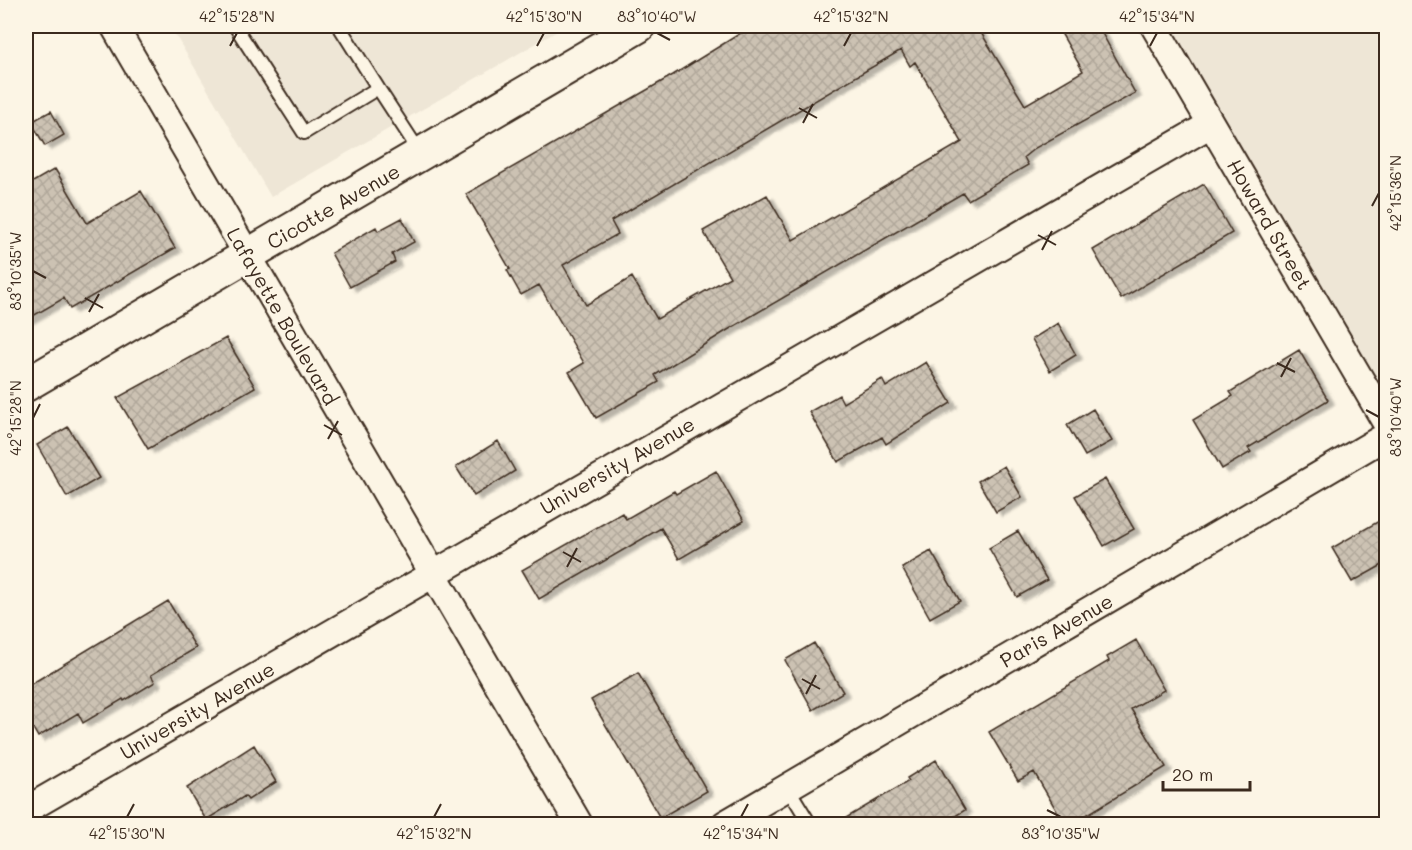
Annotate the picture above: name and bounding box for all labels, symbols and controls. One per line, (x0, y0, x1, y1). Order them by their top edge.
text: 42°15'28"N (199, 6, 275, 26)
text: 42°15'30"N (506, 6, 582, 26)
text: 83°10'40"W (617, 6, 697, 26)
text: 42°15'32"N (813, 6, 889, 26)
text: 42°15'34"N (1119, 6, 1195, 26)
street label: Howard Street (1222, 154, 1318, 294)
text: 42°15'36"N (1385, 155, 1405, 231)
street label: Cicotte Avenue (262, 157, 404, 255)
street label: Lafayette Boulevard (222, 223, 344, 409)
text: 83°10'35"W (5, 232, 25, 310)
text: 83°10'40"W (1385, 377, 1405, 457)
text: 42°15'28"N (5, 380, 25, 456)
street label: University Avenue (535, 410, 699, 520)
street label: Paris Avenue (995, 587, 1117, 673)
street label: University Avenue (115, 655, 279, 765)
scale bar (1163, 754, 1250, 792)
text: 20 m (1172, 762, 1213, 786)
text: 42°15'30"N (89, 823, 165, 843)
text: 42°15'32"N (396, 823, 472, 843)
text: 42°15'34"N (703, 823, 779, 843)
text: 83°10'35"W (1022, 823, 1100, 843)

